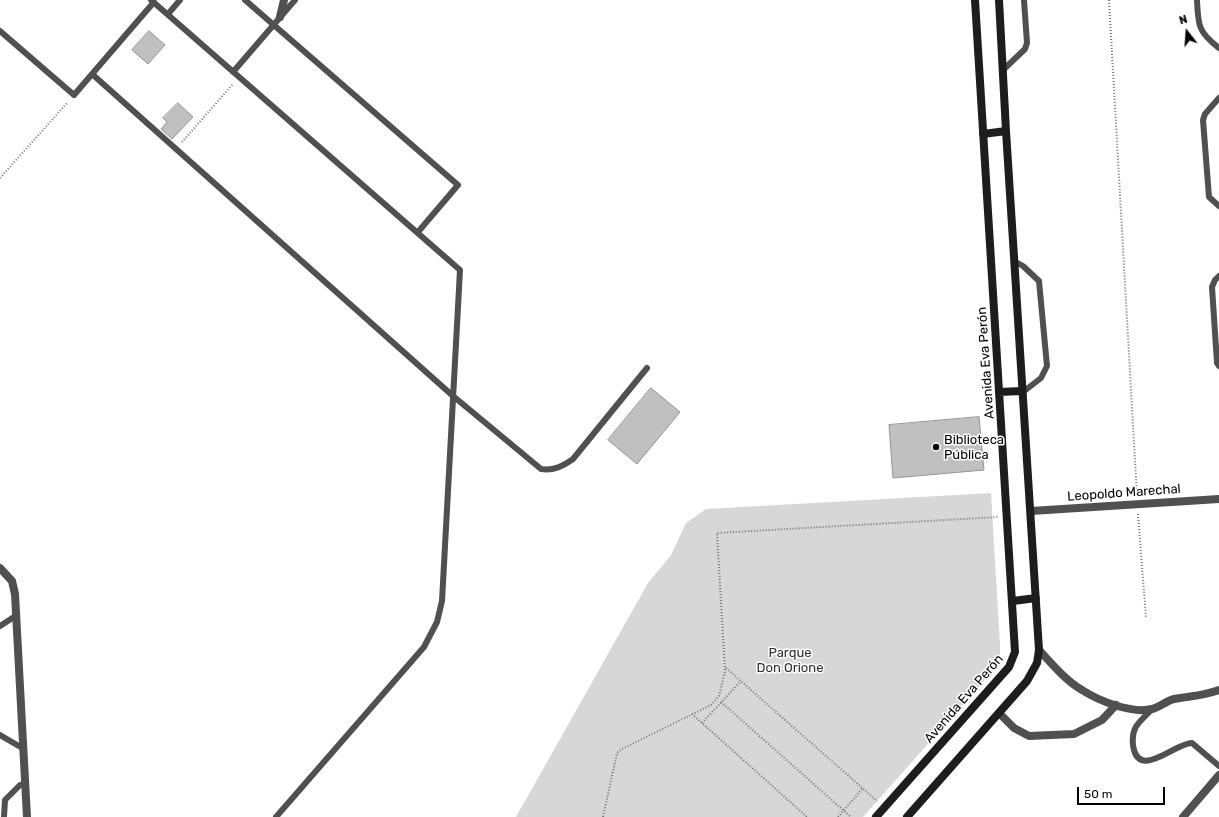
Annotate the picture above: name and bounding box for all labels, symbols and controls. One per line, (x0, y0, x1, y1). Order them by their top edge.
north arrow (1167, 12, 1207, 52)
text: N (1178, 13, 1189, 27)
street label: Avenida Eva Perón (974, 306, 998, 420)
place label: Biblioteca Pública (944, 432, 1004, 463)
marker: Biblioteca Pública (931, 442, 941, 452)
street label: Leopoldo Marechal (1067, 481, 1181, 505)
park label: Parque Don Orione (757, 645, 823, 676)
street label: Avenida Eva Perón (921, 651, 1007, 747)
scale bar (1079, 779, 1167, 805)
text: 50 m (1084, 787, 1112, 801)

